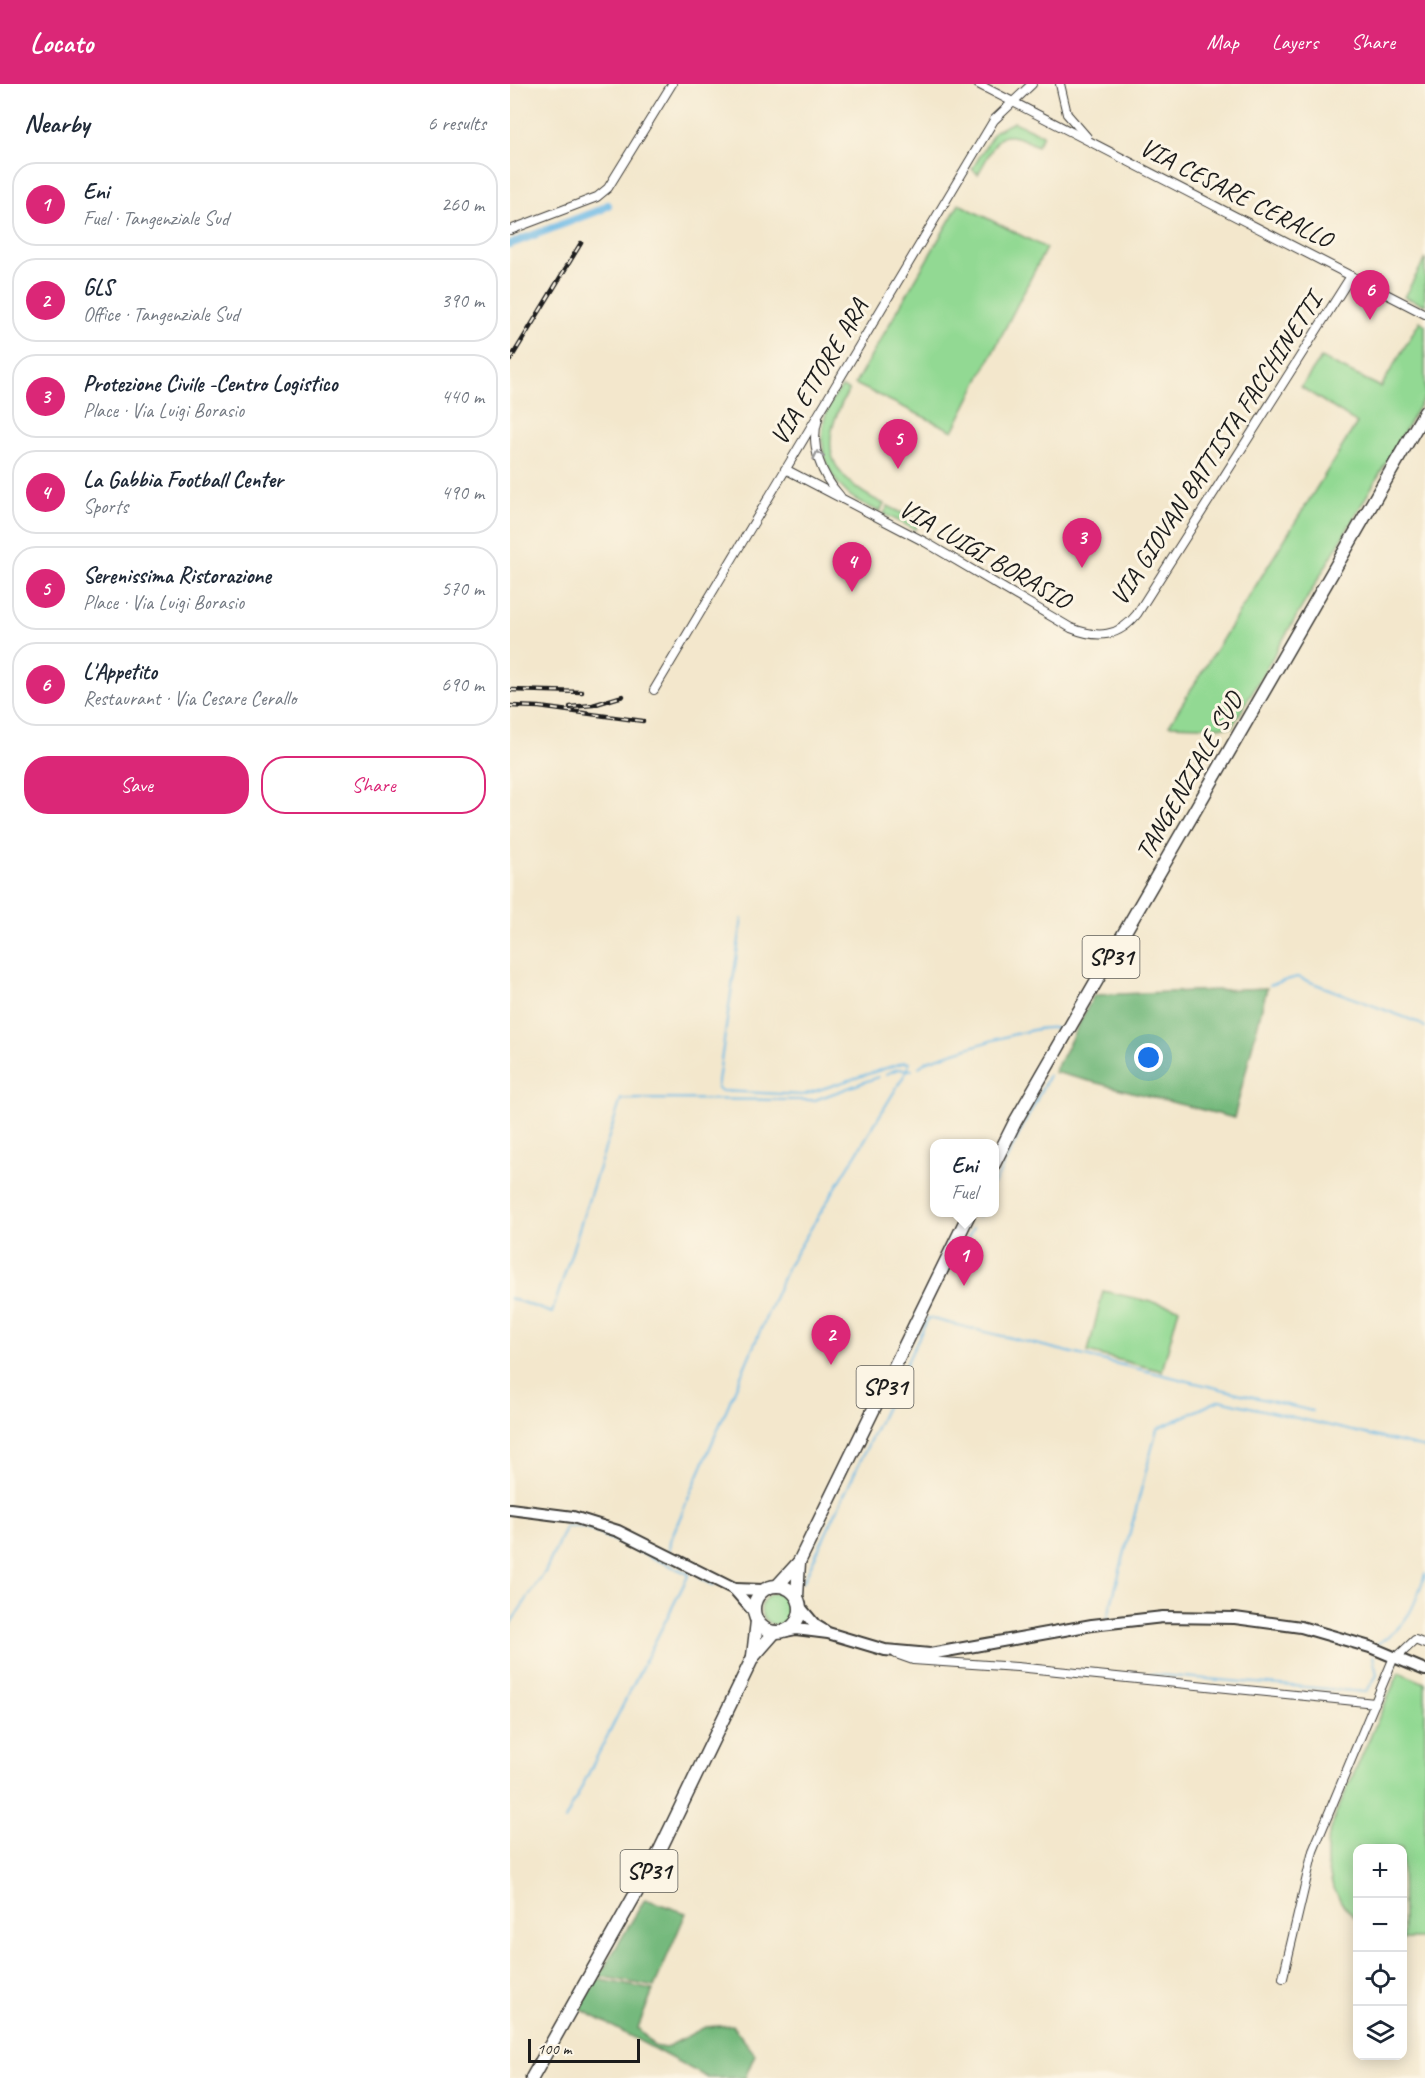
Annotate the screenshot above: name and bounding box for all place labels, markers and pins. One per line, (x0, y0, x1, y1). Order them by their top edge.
pin: 6 (1350, 270, 1390, 320)
pin: 5 (878, 420, 918, 469)
pin: 3 (1062, 518, 1102, 568)
pin: 4 (832, 542, 872, 592)
pin: 1 (944, 1236, 984, 1286)
pin: 2 (812, 1316, 850, 1365)

